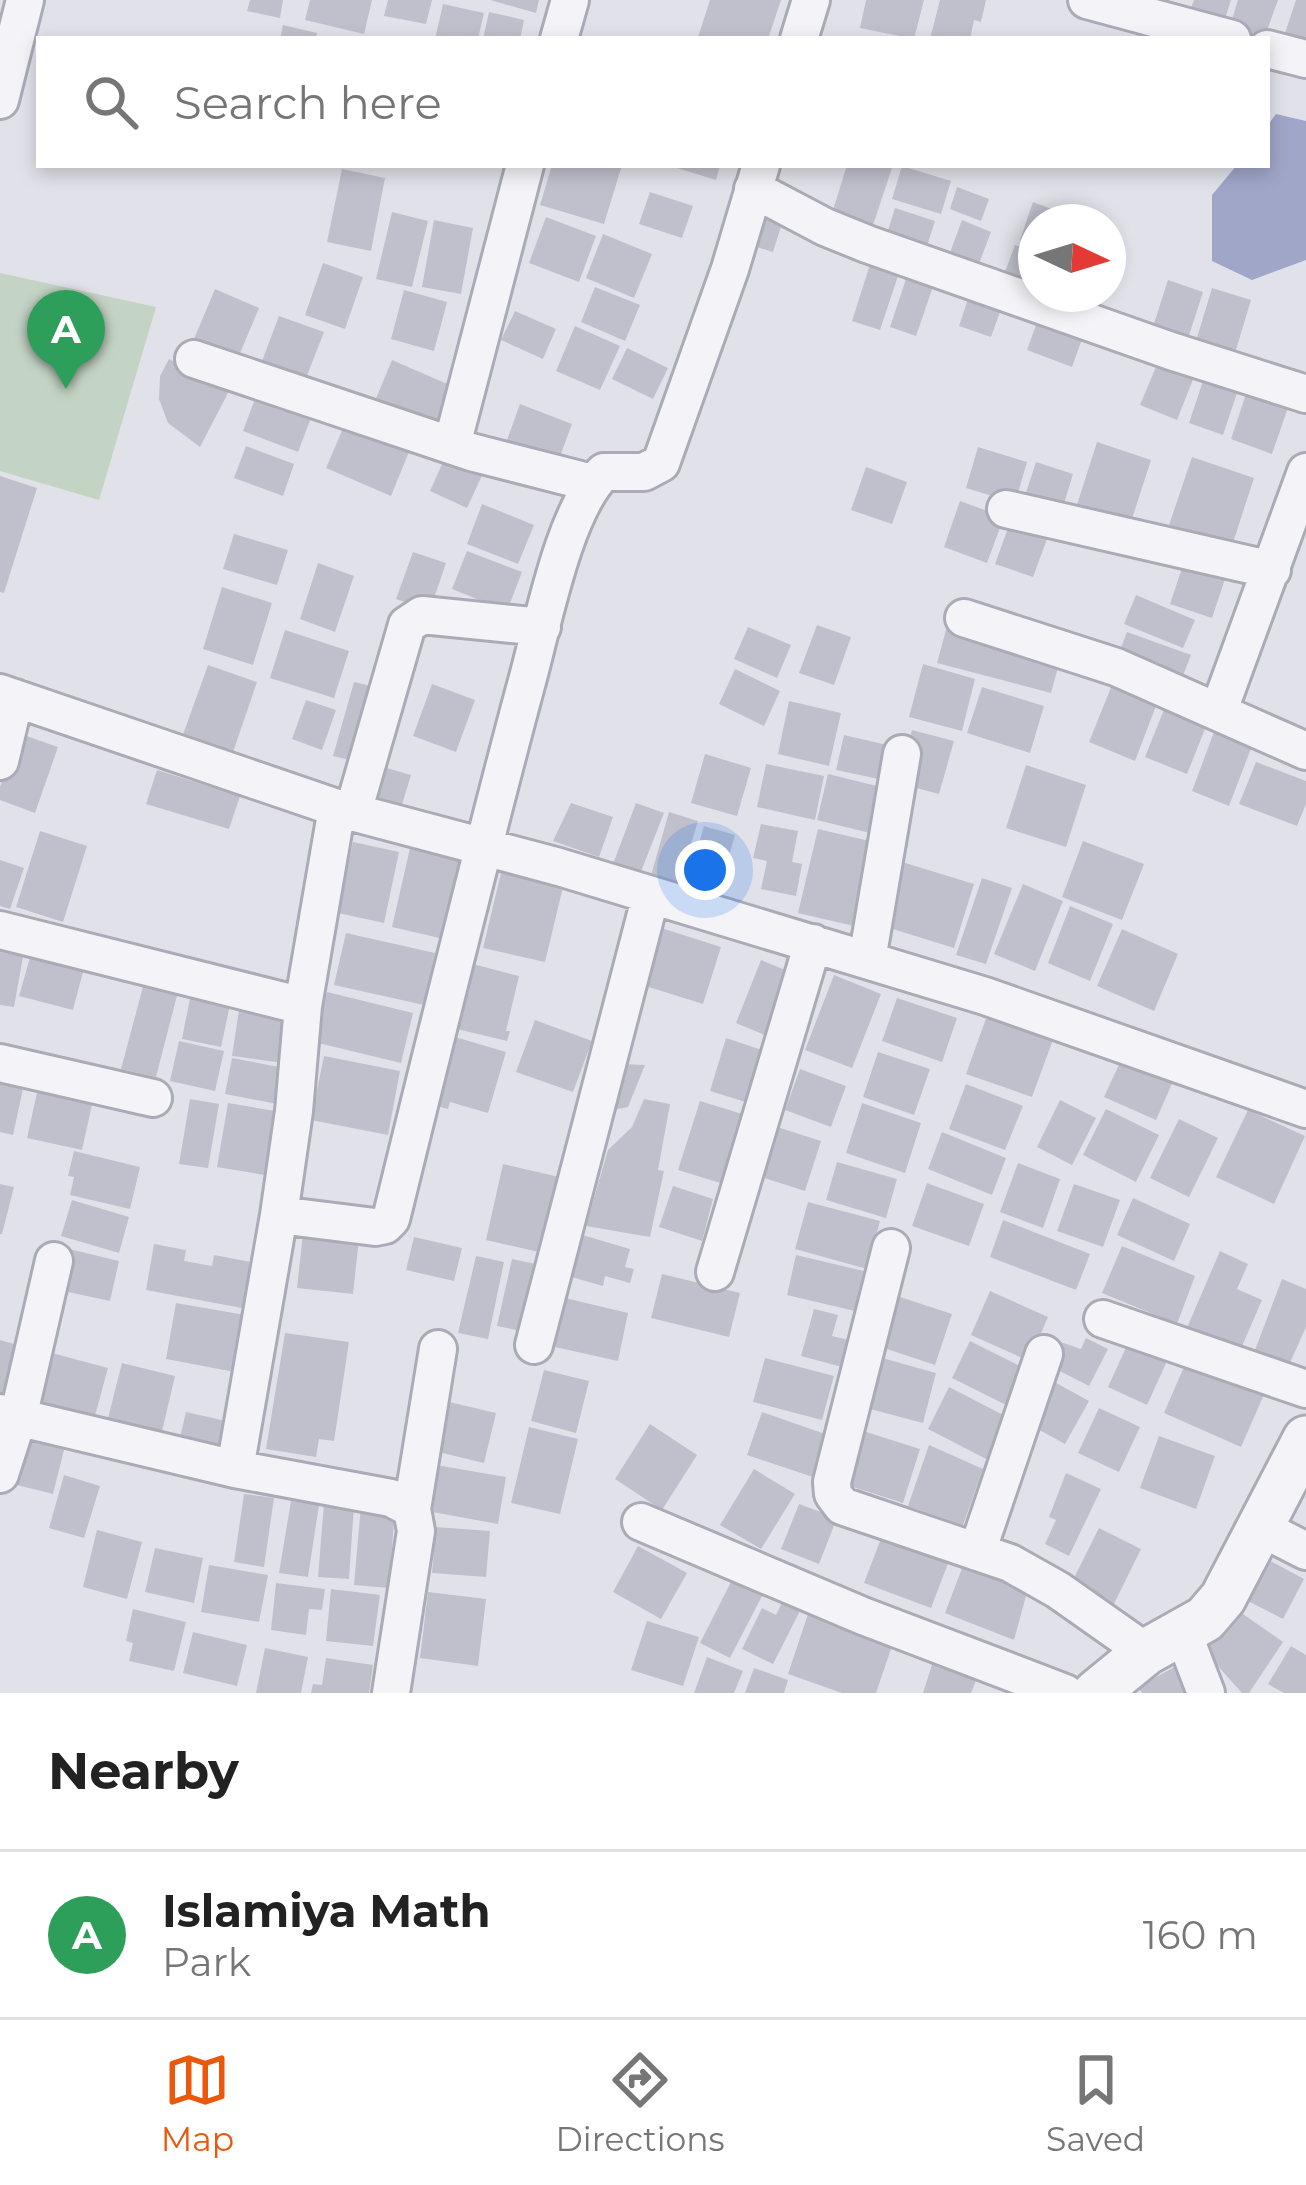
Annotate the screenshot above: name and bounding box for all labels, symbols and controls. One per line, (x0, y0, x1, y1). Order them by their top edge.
search box (36, 36, 1270, 168)
icon: search (78, 69, 144, 135)
text: Search here (174, 75, 442, 130)
north arrow (1018, 204, 1126, 312)
pin: A (27, 290, 105, 389)
your location (675, 840, 735, 900)
text: Nearby (48, 1740, 239, 1802)
text: Islamiya Math (162, 1883, 491, 1938)
text: A (72, 1911, 102, 1959)
text: 160 m (1143, 1911, 1258, 1959)
text: Park (162, 1938, 251, 1986)
tab: Map (161, 2047, 234, 2159)
tab: Directions (556, 2047, 725, 2159)
tab: Saved (1046, 2047, 1145, 2159)

